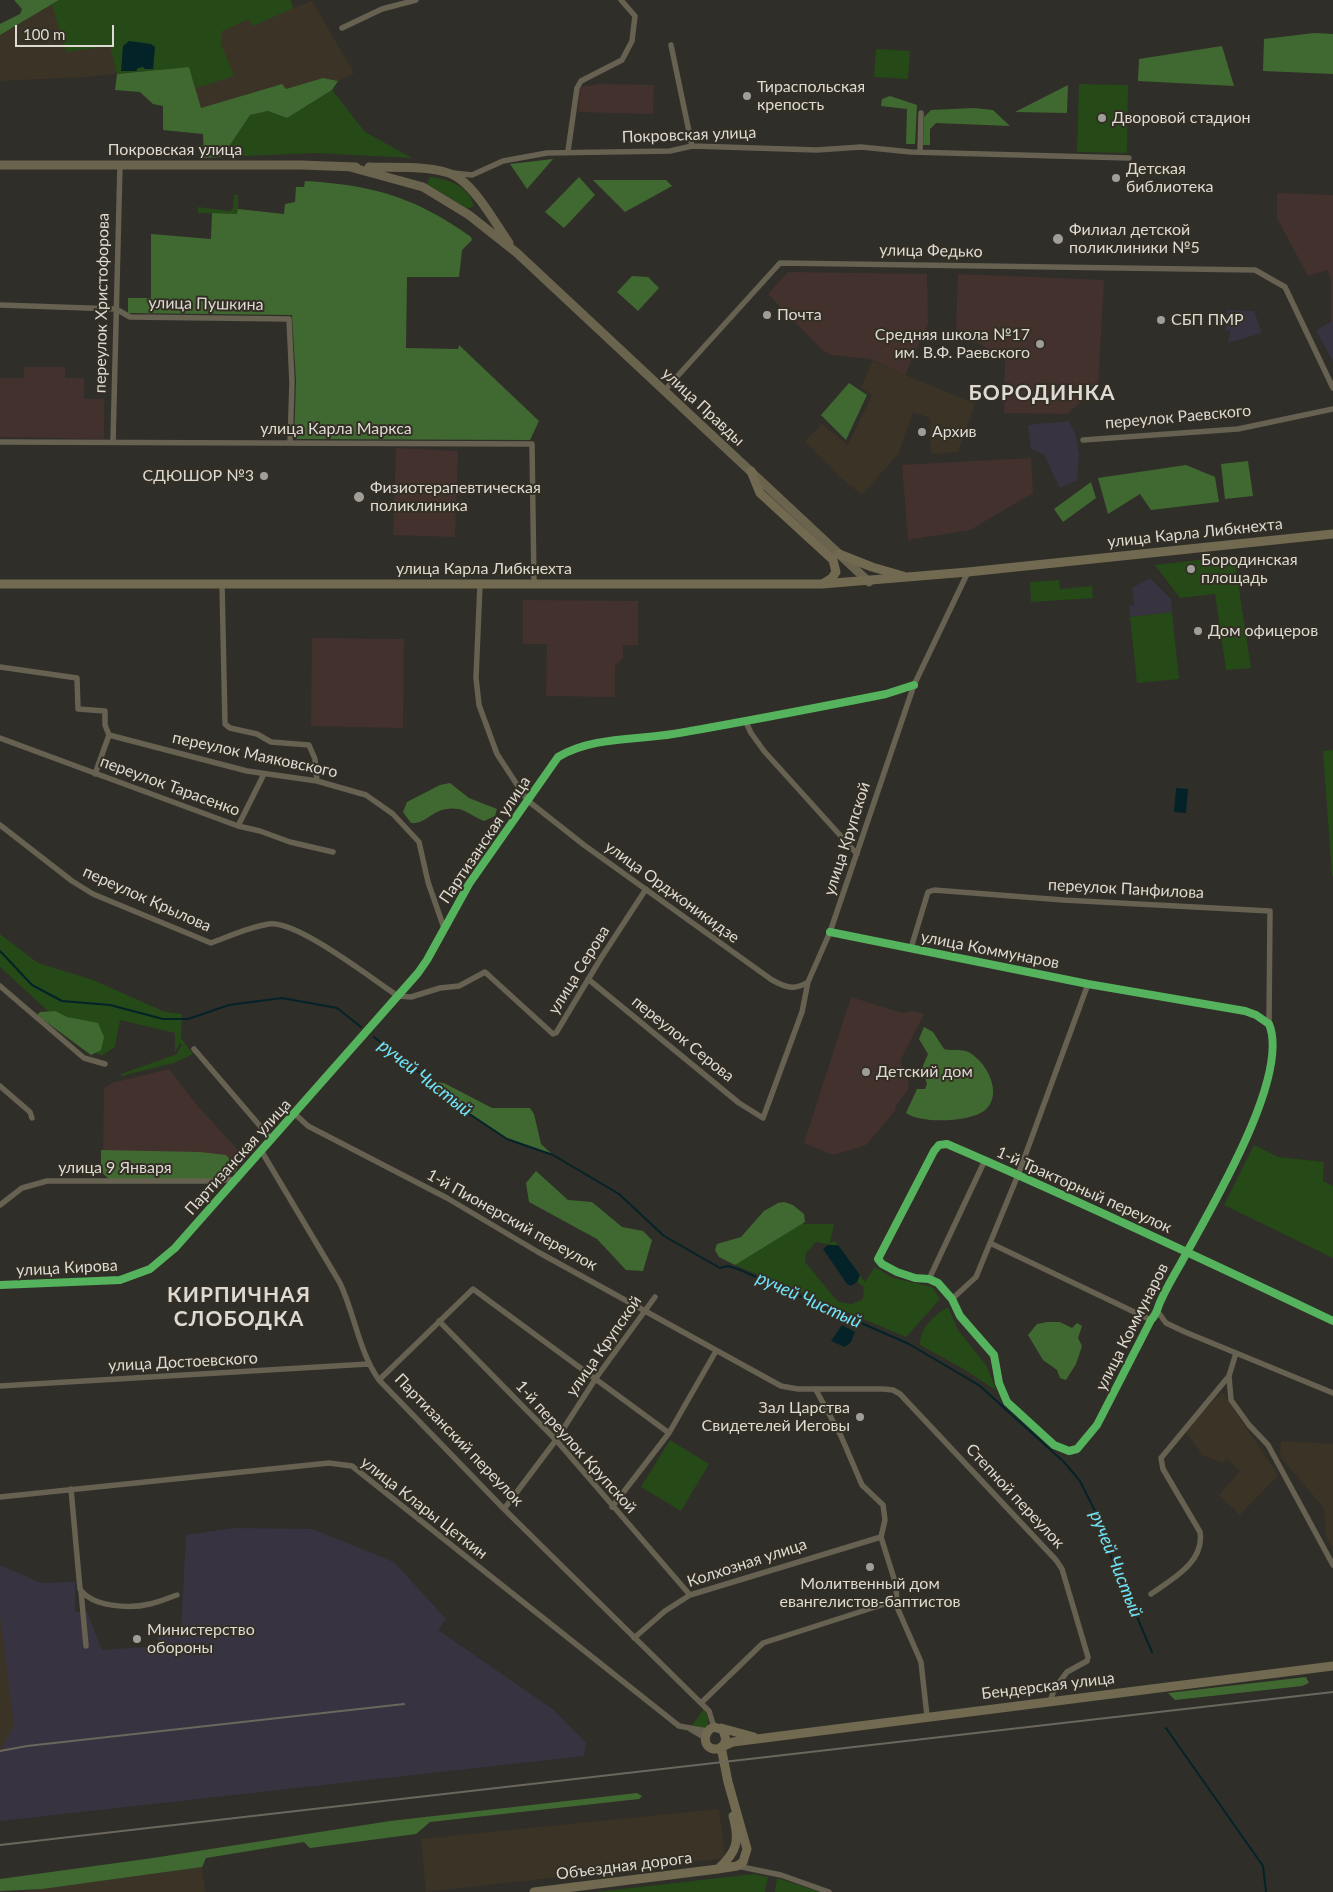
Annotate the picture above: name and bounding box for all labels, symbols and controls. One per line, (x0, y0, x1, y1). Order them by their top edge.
scale bar (18, 15, 116, 47)
text: 100 m (23, 25, 65, 43)
place label: Тираспольская крепость (757, 77, 865, 115)
marker: Тираспольская крепость (741, 90, 753, 102)
place label: Дворовой стадион (1112, 108, 1251, 128)
marker: Дворовой стадион (1096, 112, 1108, 124)
street label: Покровская улица (622, 123, 756, 147)
street label: Покровская улица (108, 140, 242, 160)
place label: Детская библиотека (1126, 159, 1213, 197)
marker: Детская библиотека (1110, 172, 1122, 184)
street label: переулок Христофорова (91, 213, 113, 393)
place label: Филиал детской поликлиники №5 (1069, 220, 1200, 258)
marker: Филиал детской поликлиники №5 (1051, 232, 1065, 246)
street label: улица Федько (879, 241, 983, 261)
street label: улица Пушкина (148, 293, 264, 315)
place label: Почта (777, 305, 822, 325)
marker: Почта (761, 309, 773, 321)
place label: СБП ПМР (1171, 310, 1244, 330)
marker: СБП ПМР (1155, 314, 1167, 326)
place label: Средняя школа №17 им. В.Ф. Раевского (875, 325, 1030, 363)
marker: Средняя школа №17 им. В.Ф. Раевского (1034, 338, 1046, 350)
street label: улица Правды (658, 364, 748, 450)
district label: БОРОДИНКА (967, 380, 1117, 406)
street label: переулок Раевского (1104, 401, 1252, 433)
street label: улица Карла Маркса (260, 419, 412, 439)
place label: Архив (932, 422, 977, 442)
marker: Архив (916, 426, 928, 438)
place label: СДЮШОР №3 (142, 466, 254, 486)
marker: СДЮШОР №3 (258, 470, 270, 482)
place label: Физиотерапевтическая поликлиника (370, 478, 541, 516)
marker: Физиотерапевтическая поликлиника (352, 490, 366, 504)
street label: улица Карла Либкнехта (1106, 514, 1284, 552)
place label: Бородинская площадь (1201, 550, 1298, 588)
street label: улица Карла Либкнехта (396, 559, 572, 579)
marker: Бородинская площадь (1185, 563, 1197, 575)
place label: Дом офицеров (1208, 621, 1318, 641)
marker: Дом офицеров (1192, 625, 1204, 637)
street label: переулок Маяковского (171, 728, 339, 782)
street label: переулок Тарасенко (97, 752, 243, 820)
street label: Партизанская улица (435, 773, 535, 907)
street label: улица Крупской (820, 780, 874, 898)
street label: улица Орджоникидзе (601, 837, 743, 947)
street label: переулок Крылова (80, 862, 214, 936)
street label: переулок Панфилова (1047, 875, 1205, 903)
street label: улица Серова (544, 922, 614, 1018)
street label: улица Коммунаров (919, 927, 1061, 973)
street label: переулок Серова (628, 992, 738, 1086)
water label: ручей Чистый (374, 1035, 476, 1121)
place label: Детский дом (876, 1062, 973, 1082)
marker: Детский дом (860, 1066, 872, 1078)
street label: Партизанская улица (181, 1095, 295, 1219)
street label: 1-й Тракторный переулок (993, 1143, 1175, 1237)
street label: улица 9 Января (58, 1158, 172, 1178)
street label: 1-й Пионерский переулок (423, 1165, 601, 1275)
street label: улица Кирова (16, 1256, 118, 1280)
street label: улица Коммунаров (1091, 1260, 1173, 1394)
water label: ручей Чистый (753, 1267, 865, 1333)
district label: КИРПИЧНАЯ СЛОБОДКА (166, 1282, 312, 1332)
street label: улица Крупской (562, 1292, 646, 1400)
street label: улица Достоевского (108, 1348, 258, 1376)
street label: Партизанский переулок (391, 1370, 527, 1510)
street label: 1-й переулок Крупской (511, 1377, 641, 1517)
place label: Зал Царства Свидетелей Иеговы (702, 1398, 850, 1436)
marker: Зал Царства Свидетелей Иеговы (854, 1411, 866, 1423)
street label: Степной переулок (962, 1440, 1068, 1552)
street label: улица Клары Цеткин (357, 1453, 491, 1563)
water label: ручей Чистый (1085, 1508, 1147, 1620)
street label: Колхозная улица (685, 1535, 809, 1591)
marker: Молитвенный дом евангелистов-баптистов (864, 1561, 876, 1573)
place label: Молитвенный дом евангелистов-баптистов (780, 1574, 960, 1612)
place label: Министерство обороны (147, 1620, 255, 1658)
marker: Министерство обороны (131, 1633, 143, 1645)
street label: Бендерская улица (980, 1668, 1116, 1704)
street label: Объездная дорога (555, 1848, 693, 1884)

